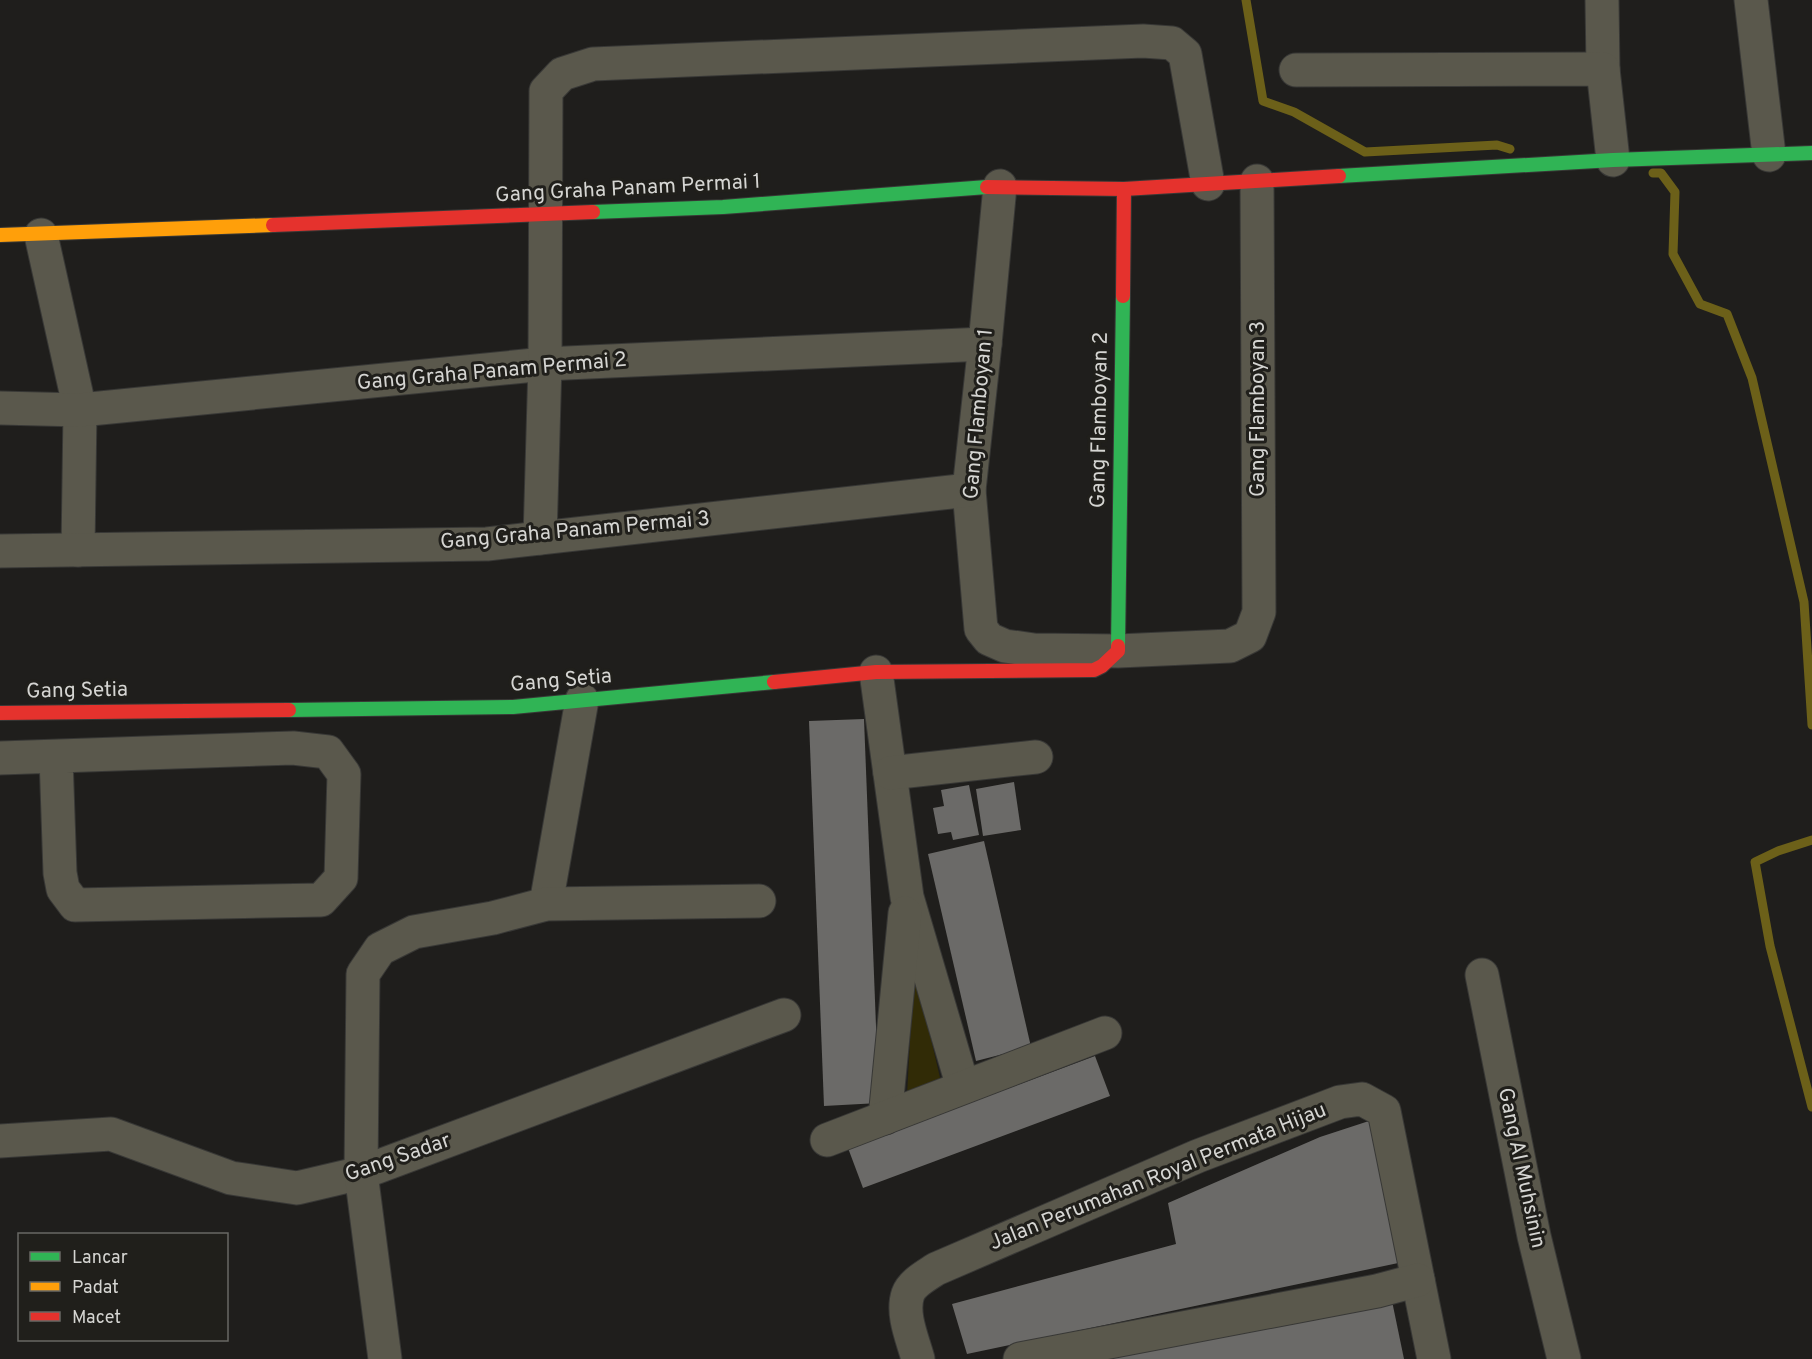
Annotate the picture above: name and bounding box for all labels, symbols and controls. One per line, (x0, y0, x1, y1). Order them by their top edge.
street label: Gang Graha Panam Permai 1 (495, 169, 761, 209)
street label: Gang Flamboyan 3 (1245, 321, 1272, 497)
street label: Gang Flamboyan 1 (958, 327, 1000, 501)
street label: Gang Flamboyan 2 (1085, 332, 1115, 508)
street label: Gang Graha Panam Permai 2 (356, 347, 628, 397)
street label: Gang Graha Panam Permai 3 (439, 506, 711, 556)
street label: Gang Setia (509, 663, 613, 699)
street label: Gang Setia (26, 677, 128, 705)
street label: Gang Al Muhsinin (1491, 1085, 1551, 1251)
street label: Jalan Perumahan Royal Permata Hijau (986, 1097, 1330, 1257)
street label: Gang Sadar (342, 1127, 454, 1189)
legend (18, 1233, 228, 1341)
text: Lancar (72, 1247, 128, 1270)
text: Padat (72, 1277, 119, 1300)
text: Macet (72, 1307, 121, 1330)

